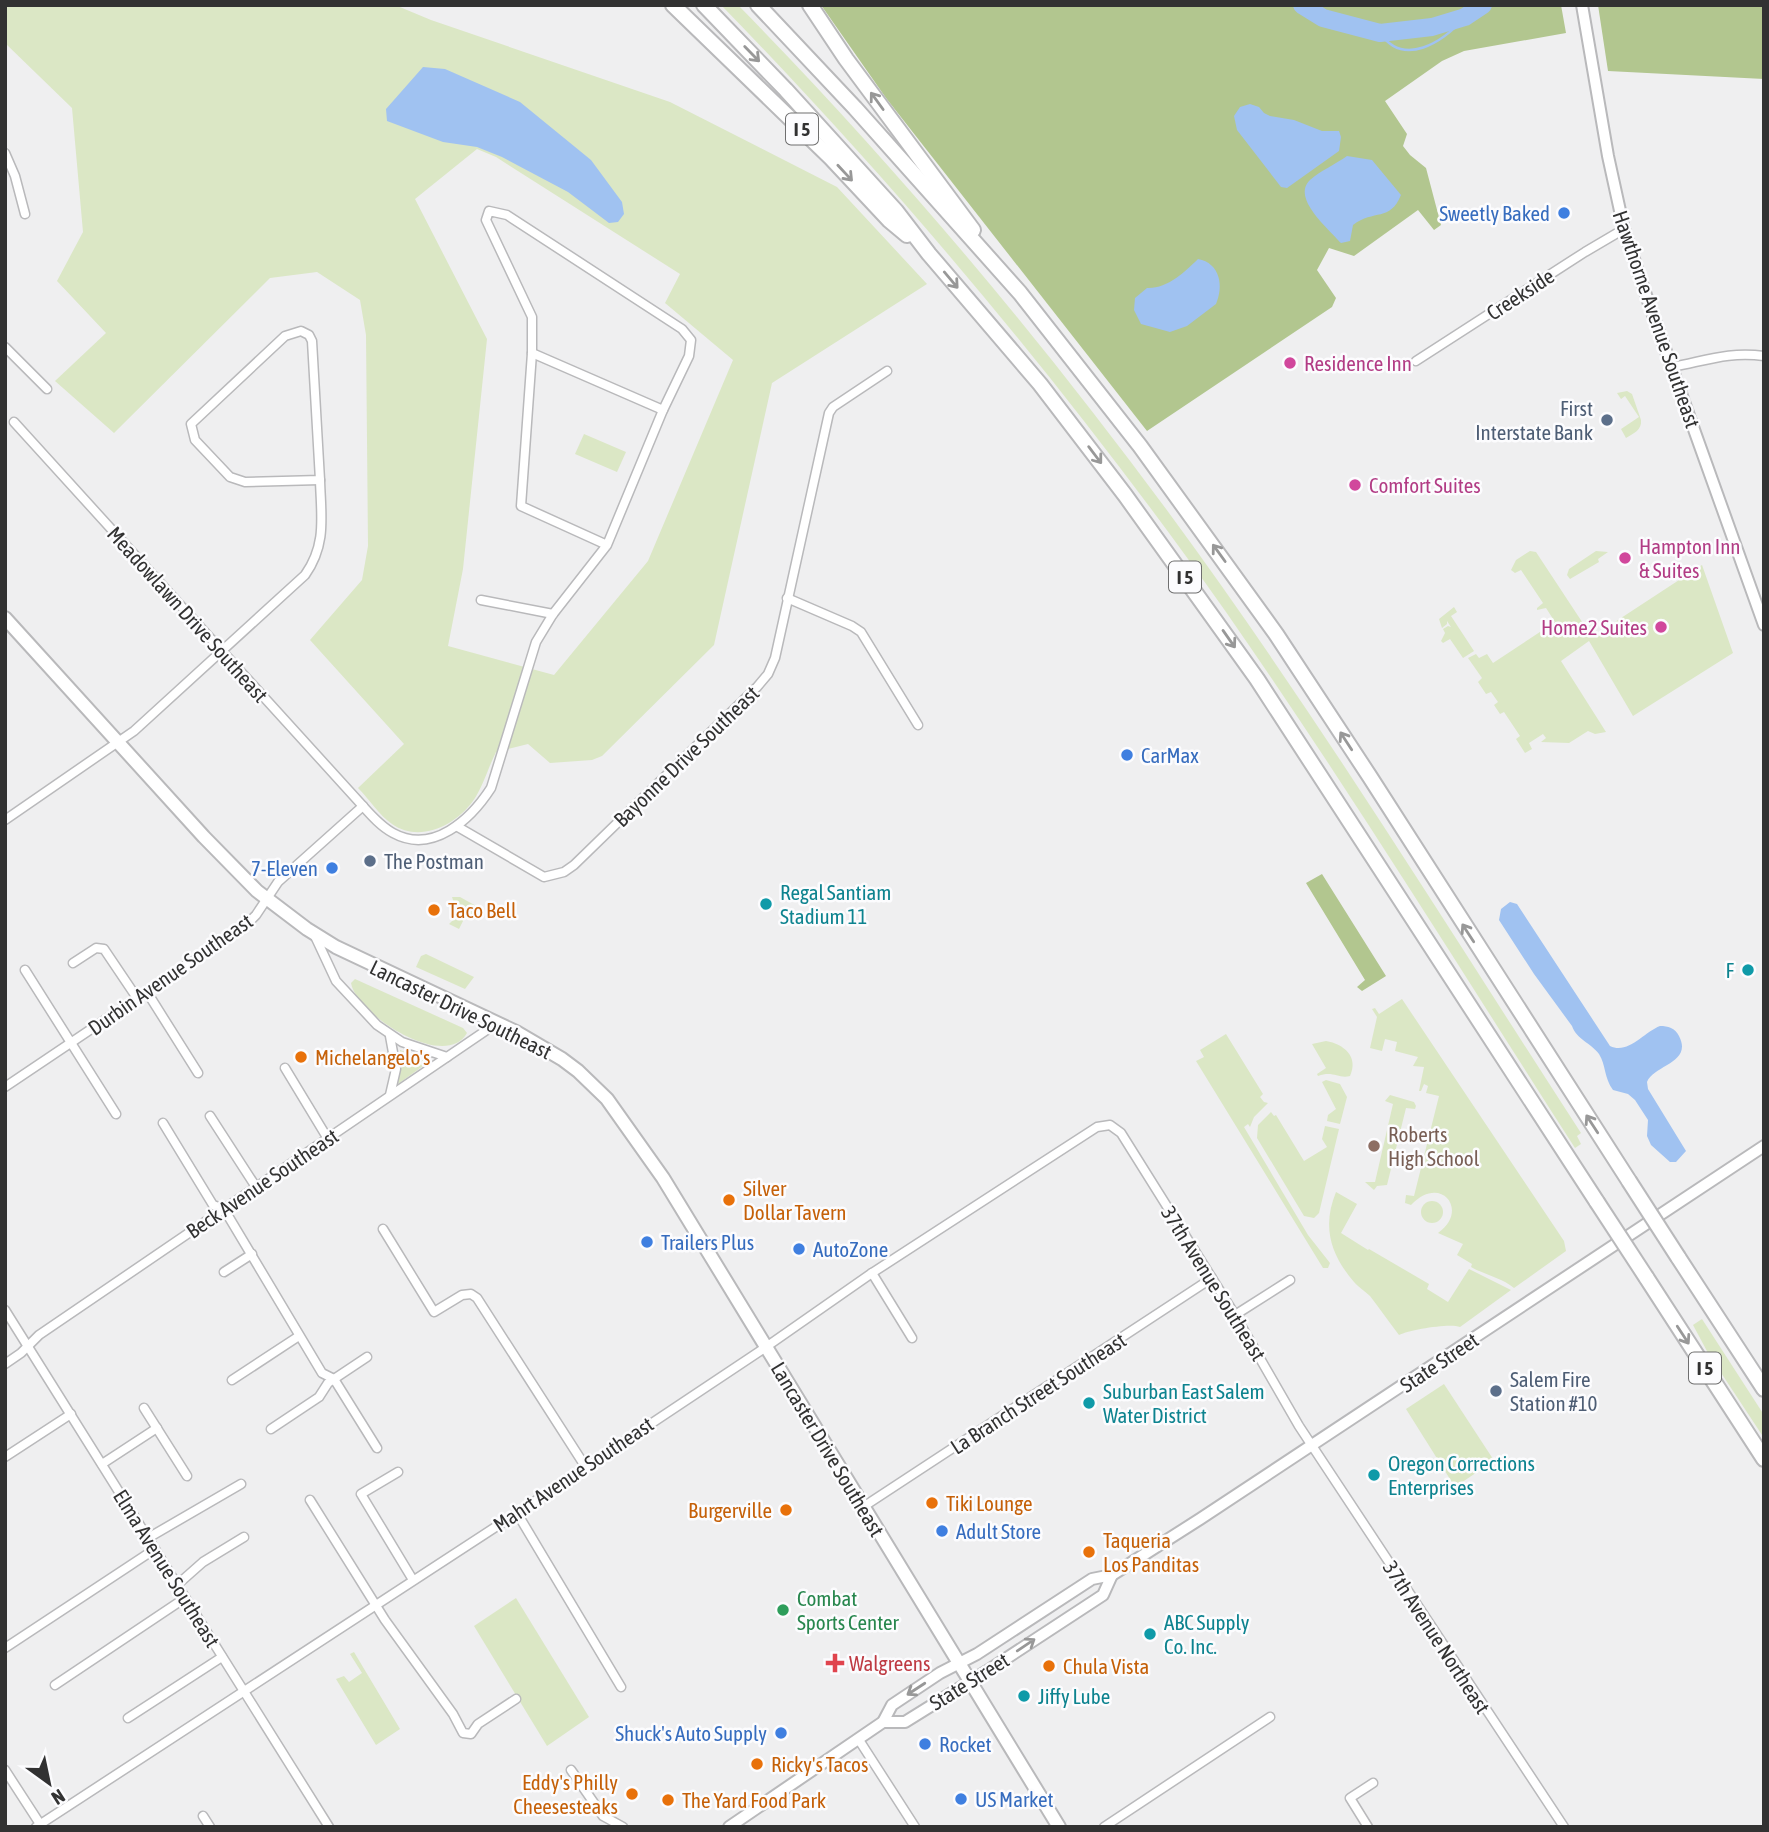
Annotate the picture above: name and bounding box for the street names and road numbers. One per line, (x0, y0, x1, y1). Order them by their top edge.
road number: I 5 (786, 113, 818, 144)
street label: Hawthorne Avenue Southeast (1609, 207, 1705, 431)
street label: Creekside (1482, 263, 1558, 325)
street label: Meadowlawn Drive Southeast (103, 521, 273, 707)
road number: I 5 (1169, 562, 1201, 592)
street label: Bayonne Drive Southeast (609, 681, 763, 831)
street label: Durbin Avenue Southeast (83, 908, 257, 1040)
street label: Lancaster Drive Southeast (366, 955, 556, 1063)
street label: Beck Avenue Southeast (181, 1123, 343, 1243)
street label: 37th Avenue Southeast (1157, 1201, 1271, 1365)
street label: La Branch Street Southeast (946, 1327, 1130, 1459)
street label: State Street (1395, 1327, 1483, 1397)
road number: I 5 (1689, 1352, 1721, 1384)
street label: Lancaster Drive Southeast (766, 1358, 890, 1540)
street label: Mahrt Avenue Southeast (488, 1412, 658, 1536)
street label: Elma Avenue Southeast (109, 1485, 225, 1651)
street label: 37th Avenue Northeast (1379, 1556, 1495, 1718)
street label: State Street (925, 1647, 1013, 1715)

